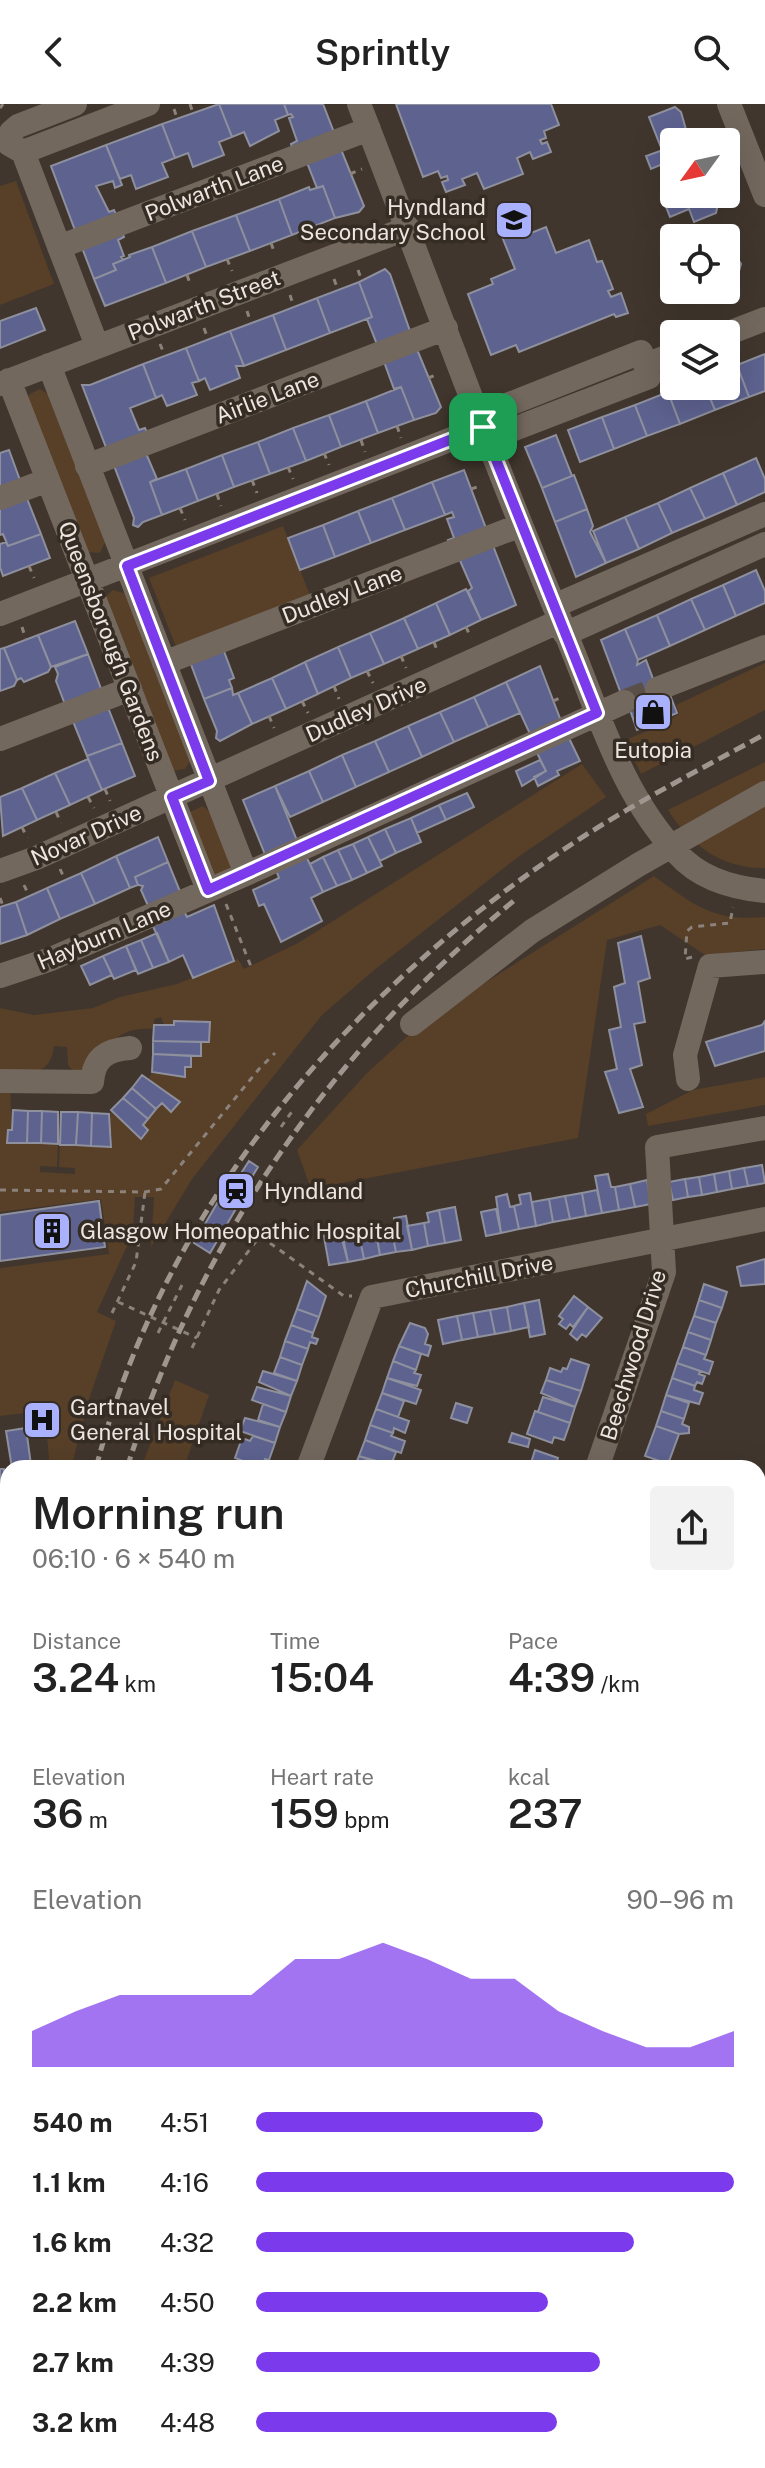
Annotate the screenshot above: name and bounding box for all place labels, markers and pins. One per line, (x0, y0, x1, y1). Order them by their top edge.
place label: Hyndland Secondary School (300, 194, 486, 245)
school or university icon: Hyndland Secondary School (493, 199, 535, 241)
pin (449, 393, 517, 461)
shop icon: Eutopia (632, 691, 674, 733)
place label: Eutopia (614, 737, 692, 763)
station icon: Hyndland (215, 1170, 257, 1212)
place label: Hyndland (264, 1178, 363, 1204)
building icon: Glasgow Homeopathic Hospital (31, 1210, 73, 1252)
place label: Glasgow Homeopathic Hospital (80, 1218, 402, 1244)
place label: Gartnavel General Hospital (70, 1394, 242, 1445)
hospital icon: Gartnavel General Hospital (21, 1399, 63, 1441)

